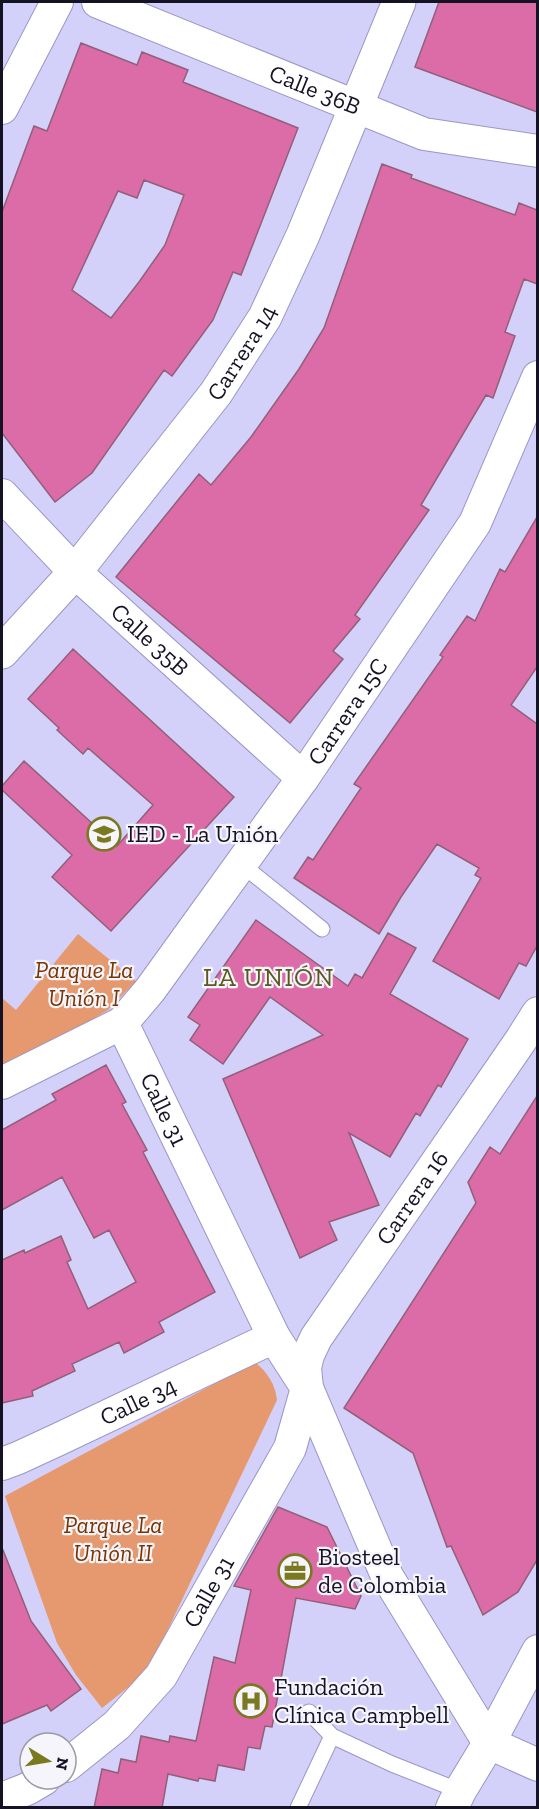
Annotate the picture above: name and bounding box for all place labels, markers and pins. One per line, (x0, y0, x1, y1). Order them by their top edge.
school or university icon: IED - La Unión (86, 816, 122, 852)
place label: IED - La Unión (127, 819, 279, 848)
place label: Biosteel de Colombia (318, 1542, 447, 1599)
office icon: Biosteel de Colombia (277, 1553, 313, 1589)
place label: Fundación Clínica Campbell (274, 1672, 449, 1729)
hospital icon: Fundación Clínica Campbell (233, 1683, 269, 1719)

